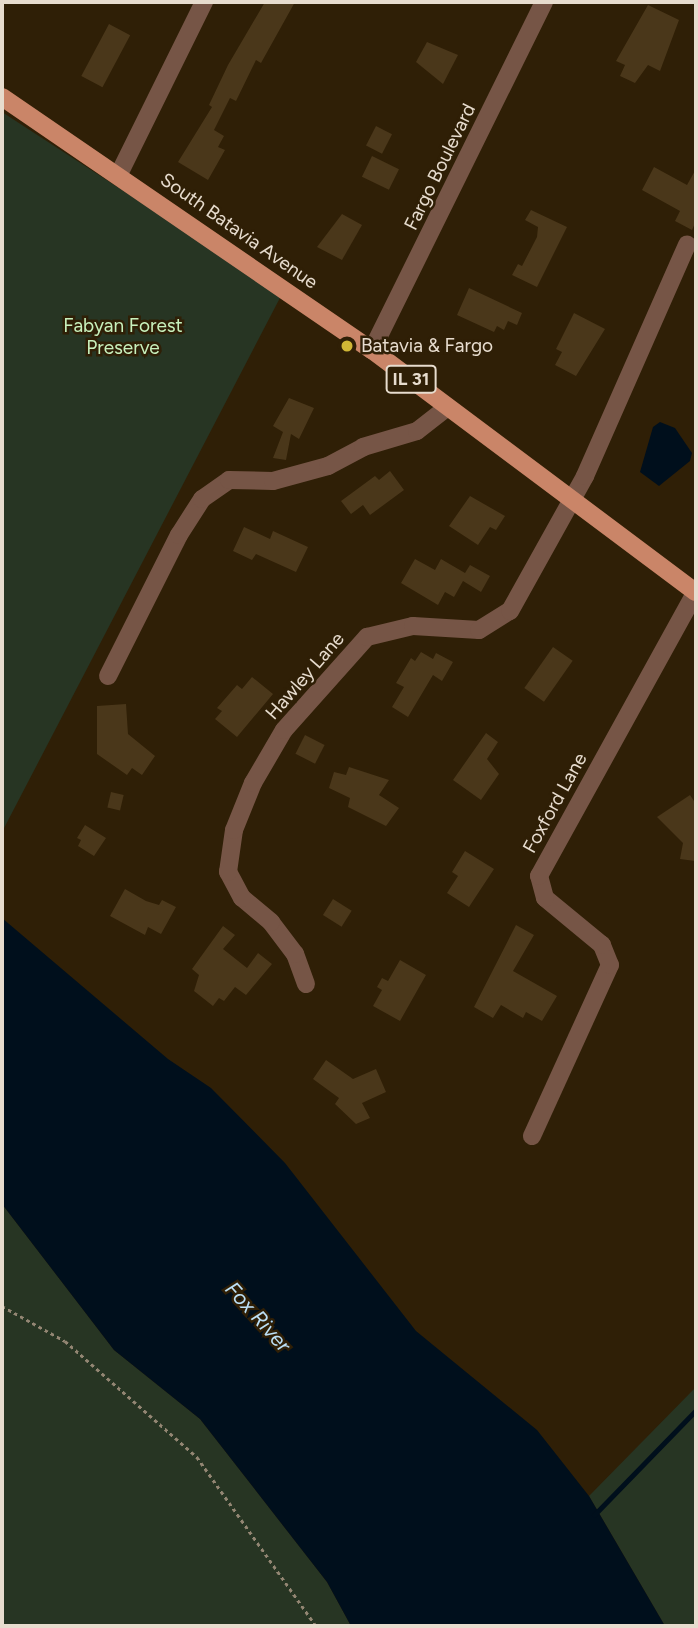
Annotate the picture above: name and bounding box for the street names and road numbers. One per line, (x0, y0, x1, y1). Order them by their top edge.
street label: Fargo Boulevard (400, 100, 480, 234)
street label: South Batavia Avenue (156, 168, 322, 294)
road number: IL 31 (385, 365, 437, 394)
street label: Hawley Lane (261, 628, 349, 724)
street label: Foxford Lane (518, 749, 592, 857)

